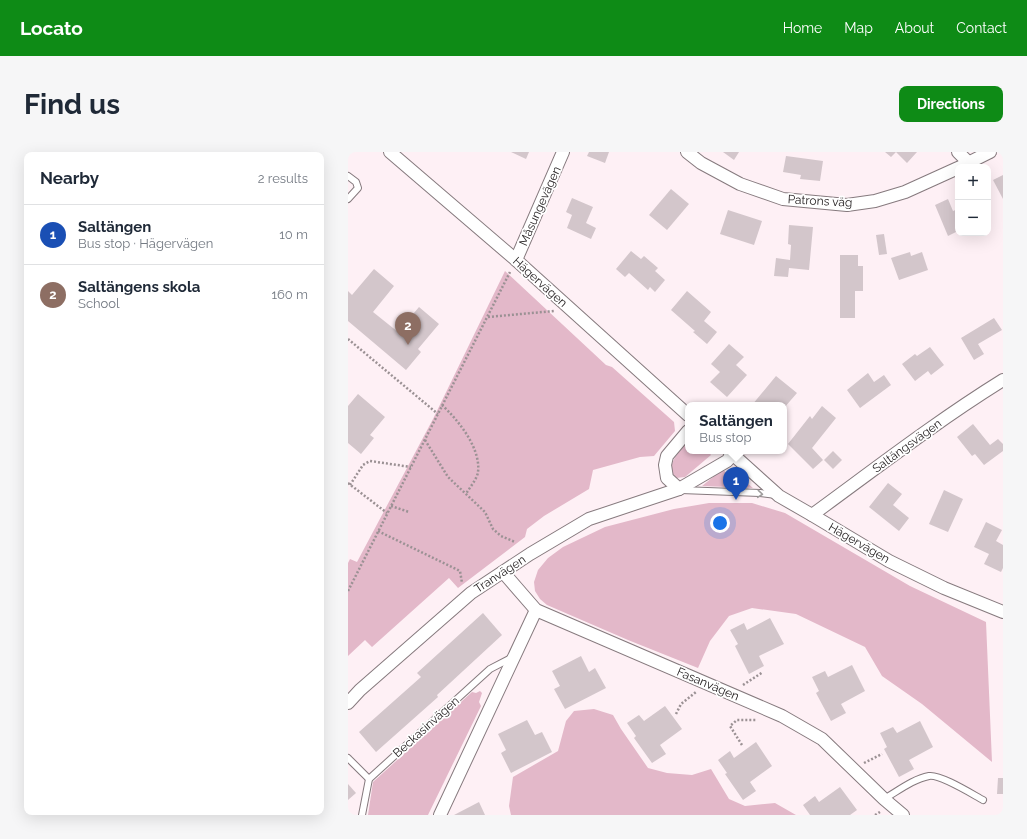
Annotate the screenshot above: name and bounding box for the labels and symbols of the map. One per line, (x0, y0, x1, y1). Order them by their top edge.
street label: Måsungevägen (516, 164, 564, 248)
street label: Patrons väg (787, 192, 853, 210)
street label: Hägervägen (510, 254, 570, 310)
pin: 2 (395, 312, 421, 345)
street label: Saltängsvägen (870, 416, 944, 476)
pin: 1 (723, 467, 749, 500)
one-way arrow (757, 489, 763, 498)
your location (710, 513, 730, 533)
street label: Hägervägen (826, 520, 892, 566)
street label: Tranvägen (472, 552, 528, 596)
street label: Fasanvägen (675, 665, 741, 703)
street label: Beckasinvägen (390, 694, 462, 760)

